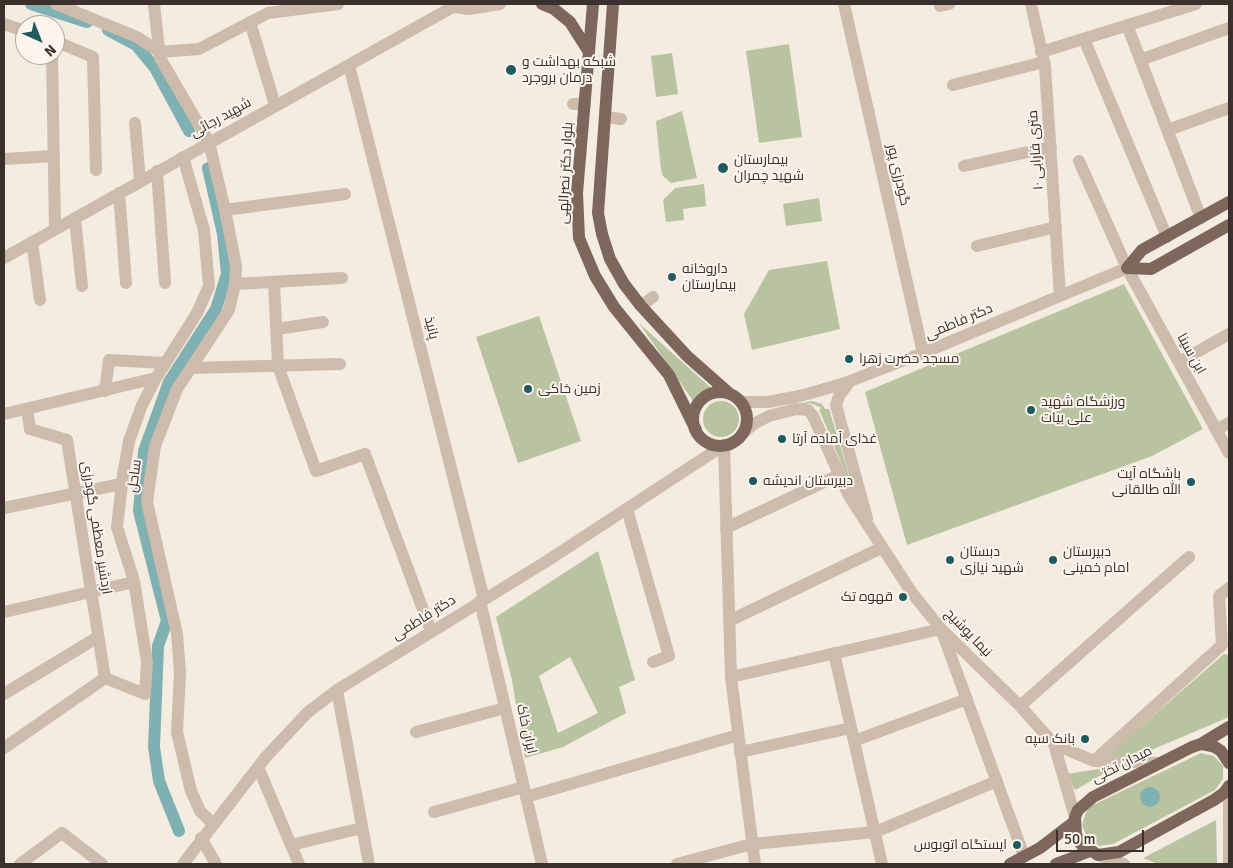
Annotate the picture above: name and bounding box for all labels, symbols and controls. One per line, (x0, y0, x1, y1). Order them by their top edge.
north arrow (15, 15, 65, 65)
text: N (41, 41, 59, 60)
place label: شبکه بهداشت و درمان بروجرد (522, 54, 616, 86)
marker: شبکه بهداشت و درمان بروجرد (504, 63, 518, 77)
street label: شهید رجائی (188, 94, 254, 142)
street label: ۱۰ متری فارابی (1025, 109, 1047, 191)
street label: بلوار دکتر نصرالهی (555, 122, 577, 224)
street label: گودرزی پور (883, 143, 913, 207)
place label: بیمارستان شهید چمران (734, 152, 804, 184)
marker: بیمارستان شهید چمران (716, 161, 730, 175)
place label: داروخانه بیمارستان (682, 261, 736, 294)
marker: داروخانه بیمارستان (666, 271, 678, 283)
street label: دکتر فاطمی (923, 300, 995, 344)
street label: پانیذ (420, 315, 442, 341)
street label: ابن سینا (1173, 331, 1209, 377)
place label: مسجد حضرت زهرا (859, 351, 959, 367)
marker: مسجد حضرت زهرا (843, 353, 855, 365)
place label: زمین خاکی (538, 381, 601, 397)
marker: زمین خاکی (522, 383, 534, 395)
place label: ورزشگاه شهید علی بیات (1041, 394, 1125, 427)
marker: ورزشگاه شهید علی بیات (1025, 404, 1037, 416)
place label: غذای آماده آرتا (792, 431, 877, 447)
marker: غذای آماده آرتا (776, 433, 788, 445)
street label: ساحل (124, 458, 146, 494)
street label: اردشیر معظمی گودرزی (77, 460, 115, 596)
place label: باشگاه آیت الله طالقانی (1112, 466, 1181, 498)
place label: دبیرستان اندیشه (763, 473, 853, 489)
marker: دبیرستان اندیشه (747, 475, 759, 487)
marker: باشگاه آیت الله طالقانی (1185, 476, 1197, 488)
place label: دبستان شهید نیازی (960, 544, 1024, 576)
place label: دبیرستان امام خمینی (1063, 544, 1130, 576)
marker: دبستان شهید نیازی (944, 554, 956, 566)
marker: دبیرستان امام خمینی (1047, 554, 1059, 566)
place label: قهوه تک (841, 589, 893, 605)
marker: قهوه تک (897, 591, 909, 603)
street label: دکتر فاطمی (389, 592, 459, 644)
street label: نیما یوشیج (941, 605, 995, 661)
street label: ایران خاک (512, 702, 540, 756)
place label: بانک سپه (1025, 731, 1075, 747)
marker: بانک سپه (1079, 733, 1091, 745)
street label: میدان تختی (1089, 743, 1155, 787)
scale bar (1058, 820, 1146, 852)
text: 50 m (1064, 830, 1095, 848)
place label: ایستگاه اتوبوس (914, 837, 1007, 853)
marker: ایستگاه اتوبوس (1011, 839, 1023, 851)

